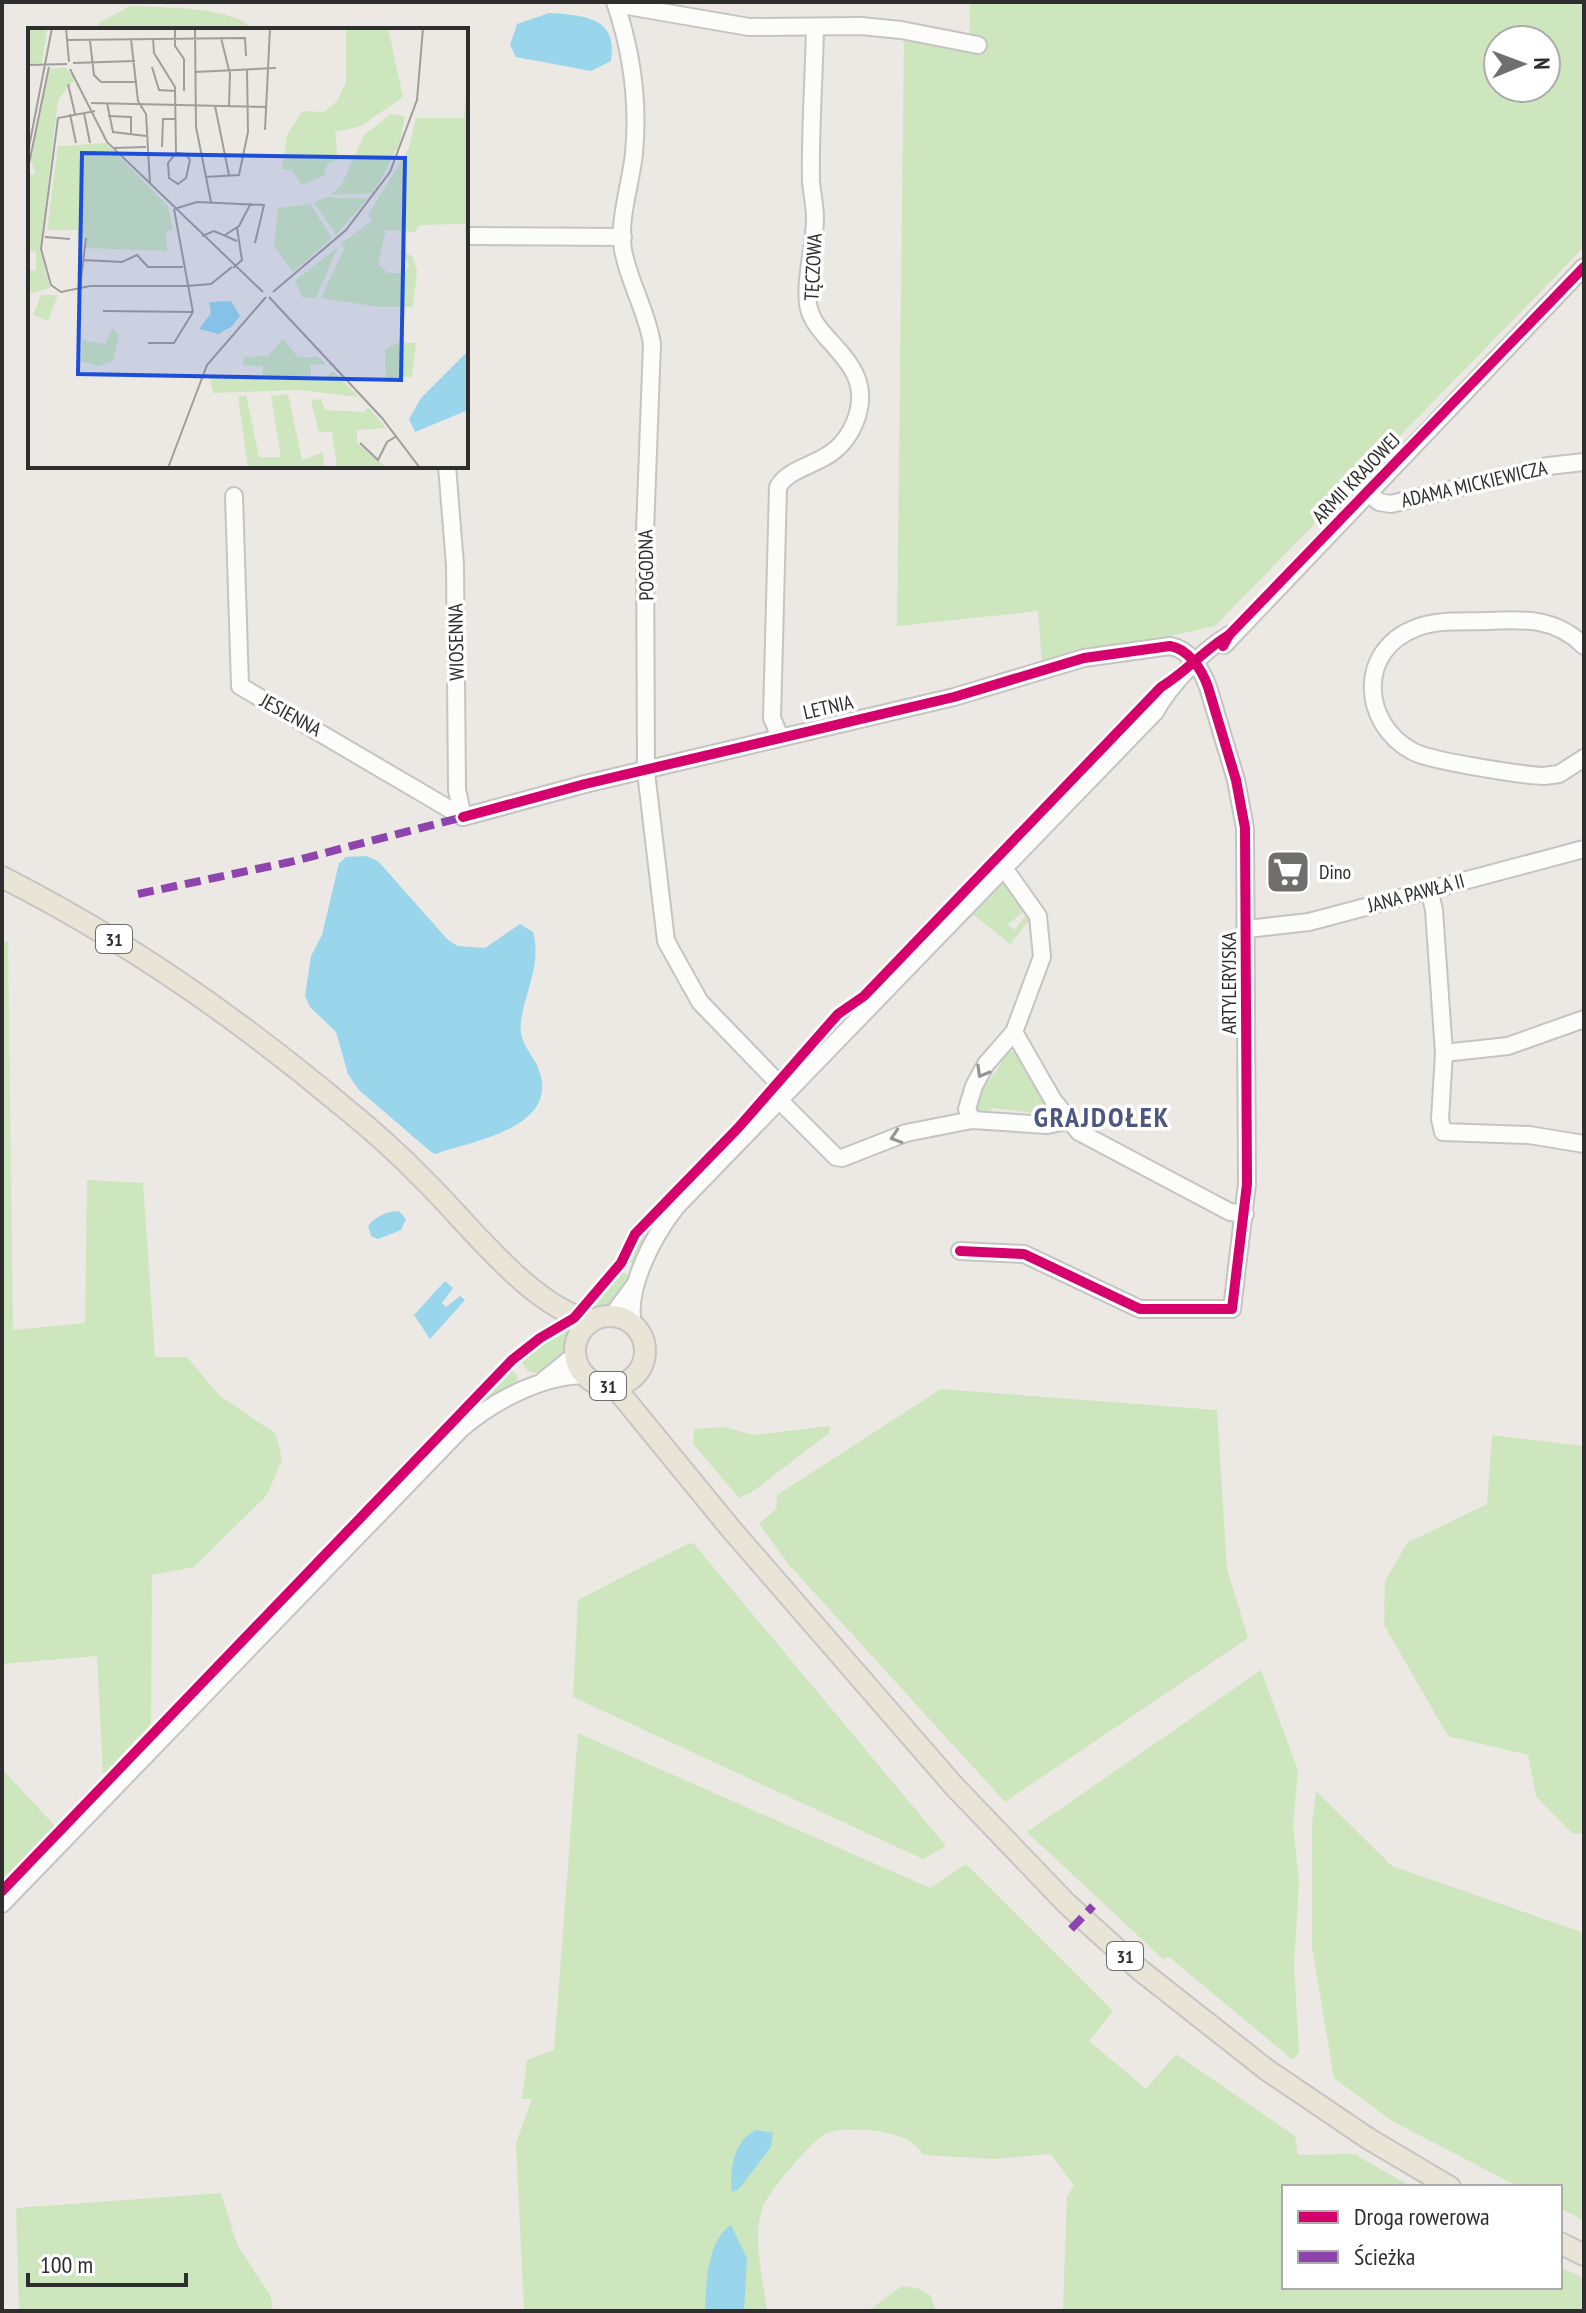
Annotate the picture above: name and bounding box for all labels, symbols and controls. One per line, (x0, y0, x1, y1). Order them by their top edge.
north arrow (1482, 24, 1562, 104)
inset map (28, 28, 468, 468)
text: N (1528, 57, 1556, 70)
street label: TĘCZOWA (798, 232, 828, 301)
street label: ARMII KRAJOWEJ (1306, 427, 1406, 529)
street label: ADAMA MICKIEWICZA (1398, 454, 1550, 513)
street label: POGODNA (632, 529, 660, 601)
street label: WIOSENNA (442, 603, 470, 681)
street label: JESIENNA (255, 687, 327, 743)
street label: LETNIA (800, 689, 856, 725)
supermarket icon: Dino (1264, 848, 1312, 896)
place label: Dino (1319, 859, 1351, 885)
street label: JANA PAWŁA II (1364, 868, 1467, 919)
road number: 31 (96, 925, 132, 953)
street label: ARTYLERYJSKA (1216, 931, 1242, 1034)
one-way arrow (976, 1063, 992, 1078)
district label: GRAJDOŁEK (1034, 1098, 1170, 1135)
one-way arrow (889, 1128, 903, 1144)
road number: 31 (590, 1372, 626, 1400)
road number: 31 (1107, 1942, 1143, 1970)
legend (1282, 2185, 1562, 2289)
text: Droga rowerowa (1354, 2201, 1490, 2232)
scale bar (28, 2237, 186, 2287)
text: Ścieżka (1354, 2241, 1415, 2272)
text: 100 m (40, 2249, 93, 2280)

